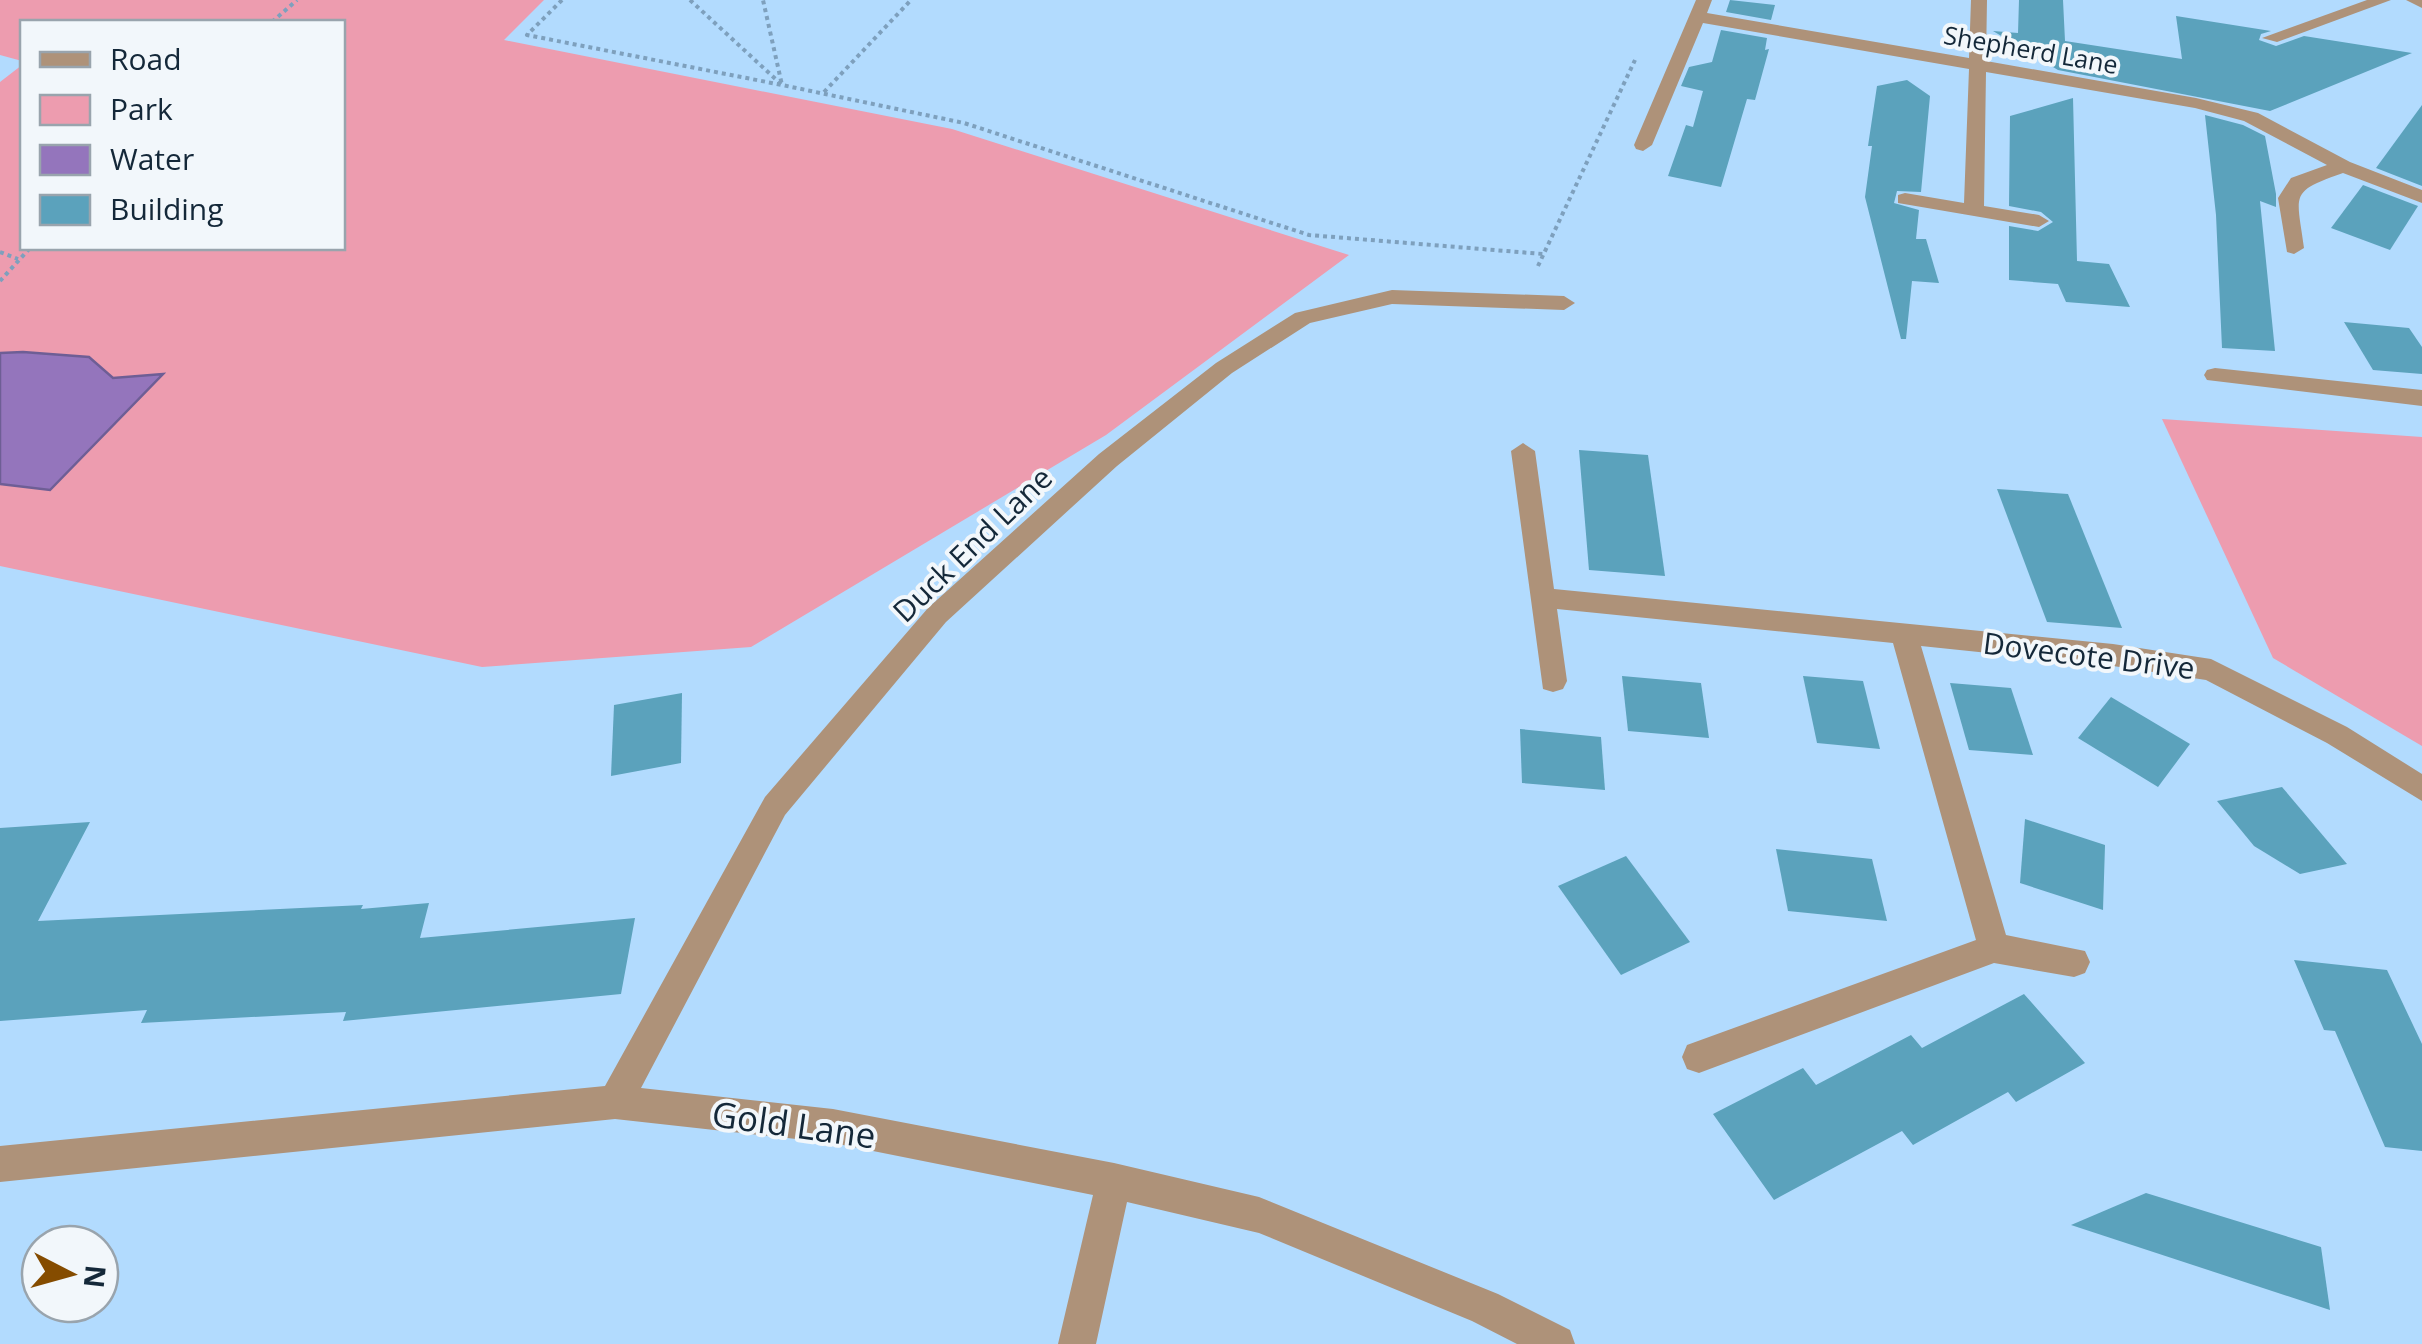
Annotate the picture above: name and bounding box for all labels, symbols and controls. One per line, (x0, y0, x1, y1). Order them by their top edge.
street label: Shepherd Lane (1941, 17, 2121, 81)
legend (20, 20, 345, 250)
text: Road (110, 38, 182, 79)
text: Park (110, 88, 173, 129)
text: Water (110, 138, 194, 179)
text: Building (110, 188, 224, 229)
street label: Duck End Lane (883, 457, 1061, 631)
street label: Dovecote Drive (1981, 622, 2197, 688)
street label: Gold Lane (709, 1089, 879, 1159)
north arrow (20, 1224, 120, 1324)
text: N (76, 1263, 116, 1290)

